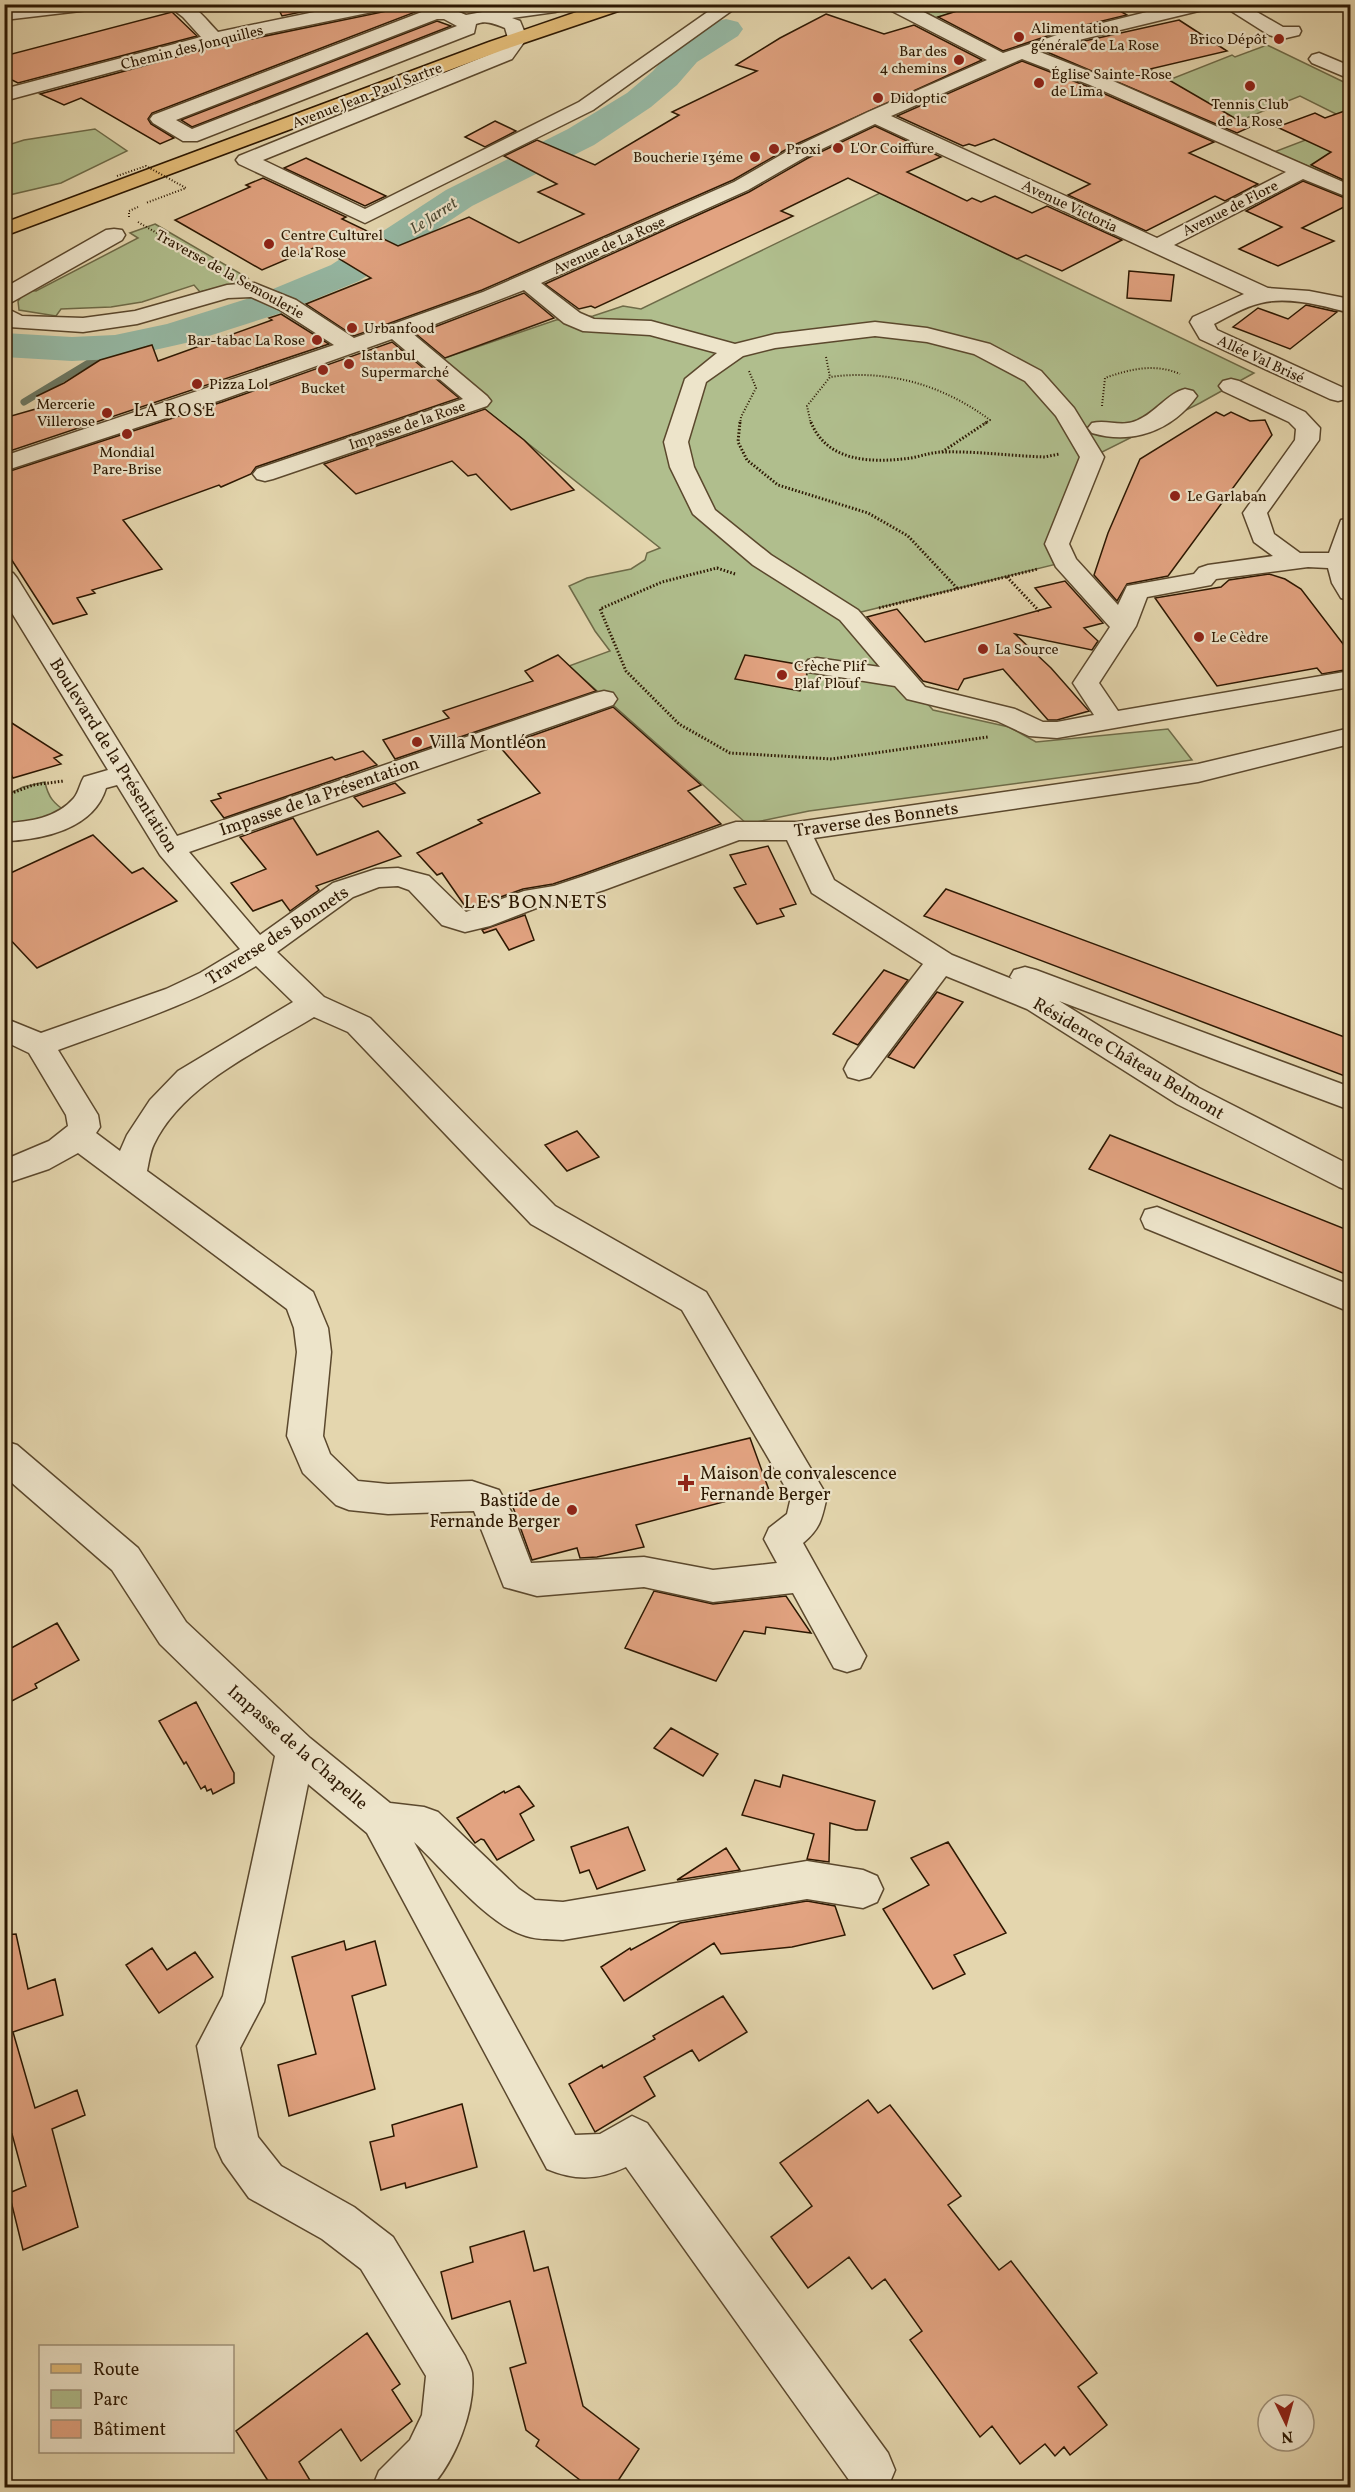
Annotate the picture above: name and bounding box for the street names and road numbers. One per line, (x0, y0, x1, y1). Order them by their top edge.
street label: Chemin des Jonquilles (119, 21, 266, 76)
street label: Avenue Jean-Paul Sartre (289, 58, 446, 135)
street label: Avenue Victoria (1018, 176, 1121, 239)
street label: Avenue de Flore (1179, 176, 1282, 243)
street label: Avenue de La Rose (550, 212, 669, 281)
street label: Traverse de la Semoulerie (151, 226, 308, 325)
street label: Allée Val Brisé (1213, 331, 1307, 390)
street label: Impasse de la Rose (346, 397, 469, 456)
street label: Boulevard de la Présentation (42, 654, 183, 858)
street label: Impasse de la Présentation (216, 751, 423, 843)
street label: Traverse des Bonnets (792, 797, 960, 844)
street label: Traverse des Bonnets (201, 881, 354, 992)
street label: Résidence Château Belmont (1028, 992, 1229, 1127)
street label: Impasse de la Chapelle (221, 1680, 373, 1816)

